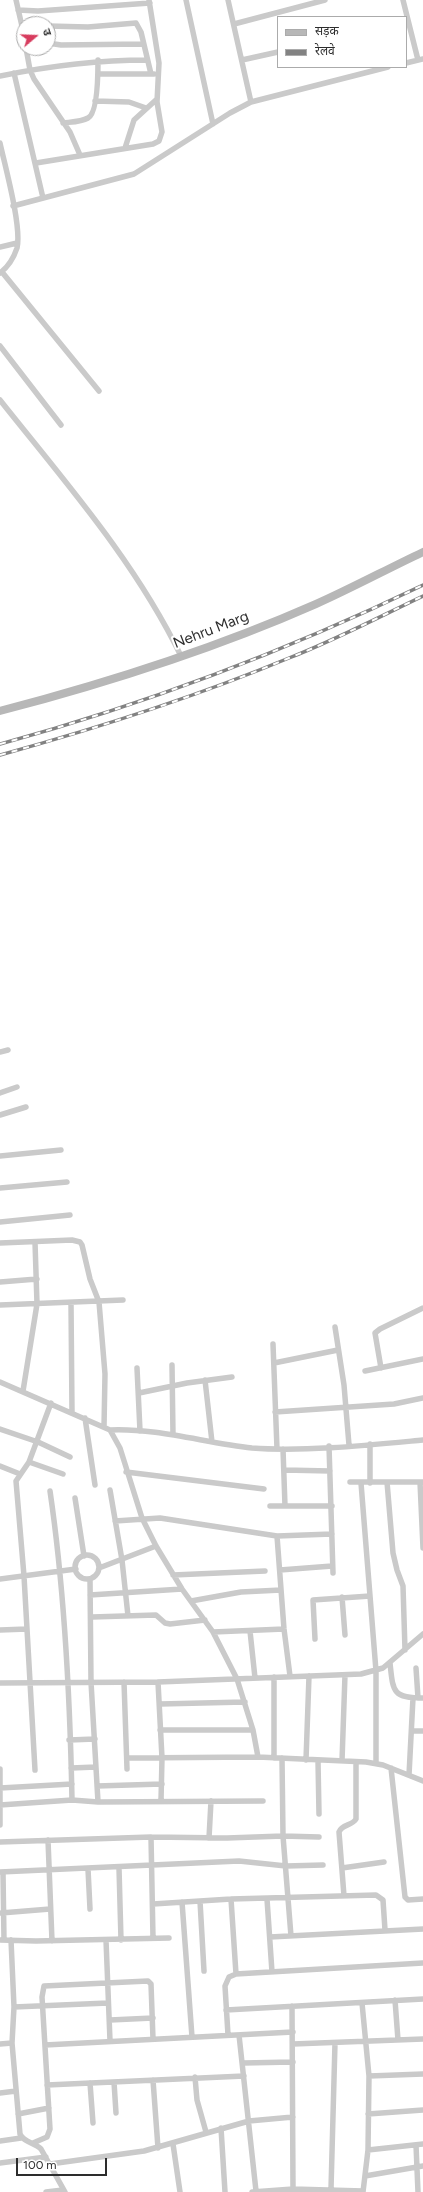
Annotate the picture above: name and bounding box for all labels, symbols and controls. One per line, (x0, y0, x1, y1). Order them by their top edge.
north arrow (16, 16, 56, 56)
legend (277, 16, 407, 68)
text: सड़क (315, 24, 339, 38)
text: उ (40, 27, 54, 37)
text: रेलवे (315, 44, 335, 58)
street label: Nehru Marg (171, 607, 251, 653)
scale bar (18, 2150, 109, 2176)
text: 100 m (23, 2158, 57, 2172)

